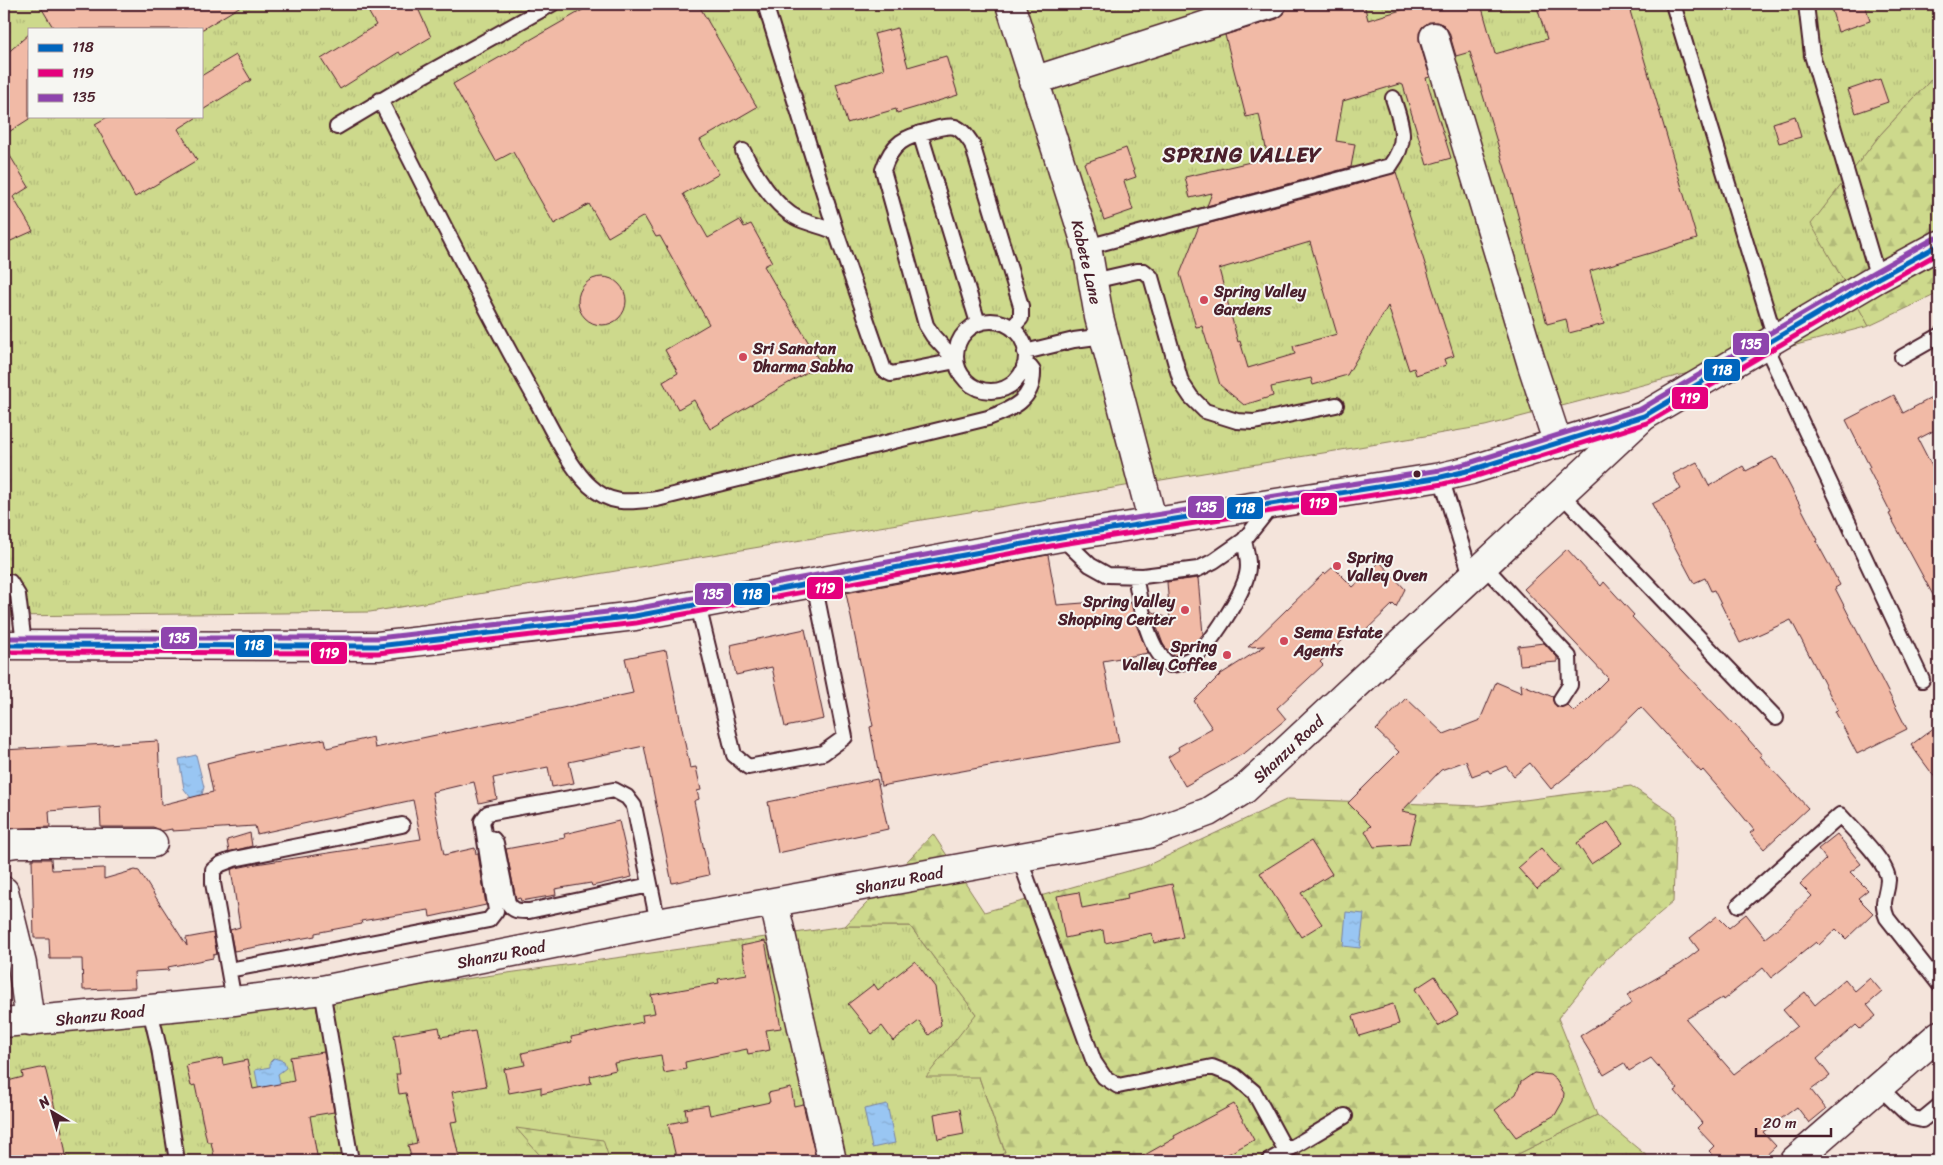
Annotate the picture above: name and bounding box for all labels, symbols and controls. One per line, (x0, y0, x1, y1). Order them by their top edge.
legend (28, 28, 202, 118)
text: 118 (72, 34, 94, 60)
text: 119 (72, 60, 94, 86)
text: 135 (72, 84, 96, 110)
district label: SPRING VALLEY (1162, 136, 1323, 174)
street label: Kabete Lane (1063, 217, 1110, 307)
place label: Spring Valley Gardens (1213, 277, 1307, 324)
marker: Spring Valley Gardens (1198, 294, 1210, 306)
line badge: 135 (1732, 332, 1770, 356)
text: 135 (1740, 332, 1763, 357)
place label: Sri Sanatan Dharma Sabha (752, 334, 853, 381)
marker: Sri Sanatan Dharma Sabha (737, 351, 749, 363)
line badge: 118 (1703, 358, 1741, 382)
text: 118 (1712, 358, 1733, 383)
line badge: 119 (1671, 386, 1709, 410)
text: 119 (1680, 386, 1701, 411)
unlabelled marker (1412, 469, 1422, 479)
text: 119 (1309, 491, 1330, 516)
line badge: 119 (1300, 492, 1338, 516)
line badge: 135 (1187, 495, 1225, 519)
text: 135 (1195, 495, 1218, 520)
line badge: 118 (1226, 496, 1264, 520)
text: 118 (1235, 496, 1256, 521)
place label: Spring Valley Oven (1346, 543, 1428, 590)
marker: Spring Valley Oven (1331, 560, 1343, 572)
line badge: 119 (806, 576, 844, 600)
text: 119 (815, 576, 836, 601)
line badge: 135 (694, 582, 732, 606)
text: 135 (702, 582, 725, 607)
line badge: 118 (733, 582, 771, 606)
text: 118 (742, 582, 763, 607)
place label: Spring Valley Shopping Center (1057, 587, 1176, 634)
marker: Spring Valley Shopping Center (1179, 604, 1191, 616)
place label: Sema Estate Agents (1293, 618, 1383, 665)
line badge: 135 (160, 626, 198, 650)
text: 135 (168, 626, 191, 651)
place label: Spring Valley Coffee (1122, 632, 1218, 679)
text: 118 (244, 633, 265, 658)
line badge: 118 (235, 634, 273, 658)
marker: Sema Estate Agents (1278, 635, 1290, 647)
line badge: 119 (310, 641, 348, 665)
text: 119 (319, 641, 340, 666)
marker: Spring Valley Coffee (1221, 649, 1233, 661)
street label: Shanzu Road (1246, 707, 1332, 791)
street label: Shanzu Road (852, 857, 947, 903)
street label: Shanzu Road (454, 931, 549, 977)
street label: Shanzu Road (54, 996, 148, 1035)
north arrow (28, 1088, 78, 1138)
text: N (32, 1089, 56, 1116)
scale bar (1756, 1105, 1830, 1137)
text: 20 m (1763, 1110, 1797, 1136)

